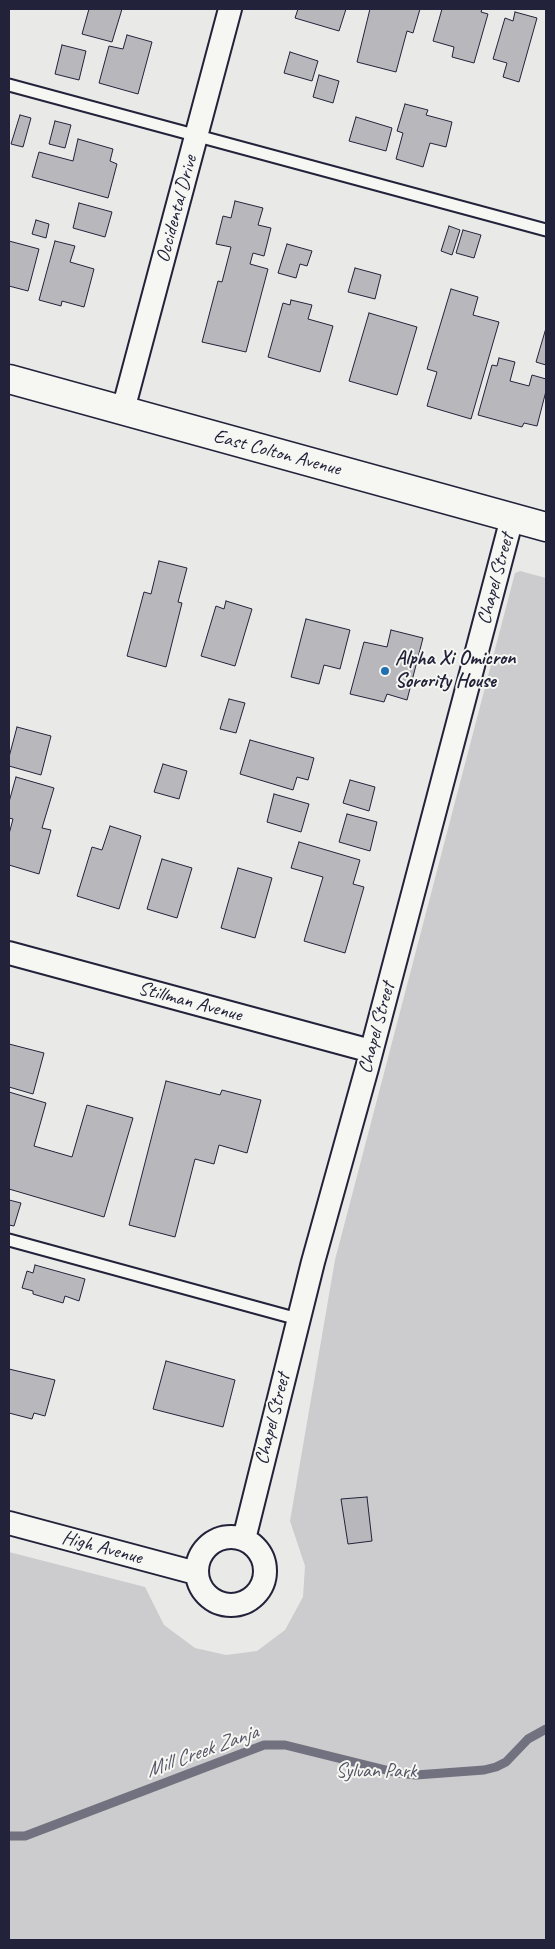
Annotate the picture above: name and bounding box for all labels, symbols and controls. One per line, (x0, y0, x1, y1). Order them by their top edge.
street label: Occidental Drive (151, 153, 203, 265)
street label: East Colton Avenue (211, 424, 343, 482)
street label: Chapel Street (472, 531, 520, 627)
place label: Alpha Xi Omicron Sorority House (395, 647, 515, 694)
marker: Alpha Xi Omicron Sorority House (379, 665, 391, 677)
street label: Stillman Avenue (136, 977, 244, 1027)
street label: Chapel Street (353, 980, 401, 1076)
street label: Chapel Street (250, 1371, 296, 1467)
street label: High Avenue (59, 1526, 145, 1570)
water label: Mill Creek Zanja (143, 1720, 261, 1784)
park label: Sylvan Park (336, 1760, 416, 1784)

